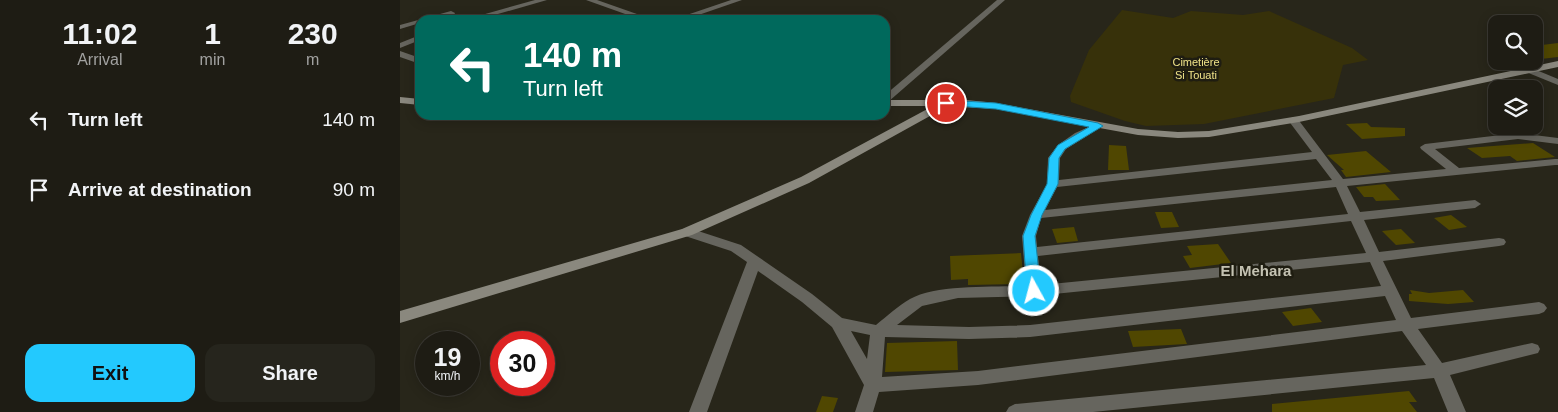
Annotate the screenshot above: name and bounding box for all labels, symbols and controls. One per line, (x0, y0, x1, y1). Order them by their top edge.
map controls (1488, 15, 1543, 135)
button: search (1488, 15, 1543, 70)
text: 11:02 (62, 17, 137, 50)
text: 1 (204, 17, 221, 50)
text: 230 (288, 17, 338, 50)
icon: left (440, 35, 505, 100)
text: 140 m (523, 35, 622, 74)
text: Arrival (77, 51, 122, 68)
text: min (200, 51, 225, 68)
text: m (306, 51, 319, 68)
park label: Cimetière Si Touati (1172, 56, 1220, 81)
text: Turn left (523, 76, 603, 101)
button: layers (1488, 80, 1543, 135)
pin (925, 82, 967, 124)
icon: arrive (932, 89, 960, 117)
icon: left (25, 106, 53, 134)
text: Turn left (68, 109, 143, 130)
text: 140 m (322, 109, 375, 130)
icon: arrive (25, 176, 53, 204)
text: Arrive at destination (68, 179, 252, 200)
text: 90 m (333, 179, 375, 200)
district label: El Mehara (1221, 262, 1292, 279)
position arrow (1007, 264, 1059, 316)
speed limit sign: 30 (490, 331, 555, 396)
text: 19 (434, 343, 461, 371)
button: Exit (25, 344, 195, 402)
button: Share (205, 344, 375, 402)
text: km/h (434, 369, 461, 383)

